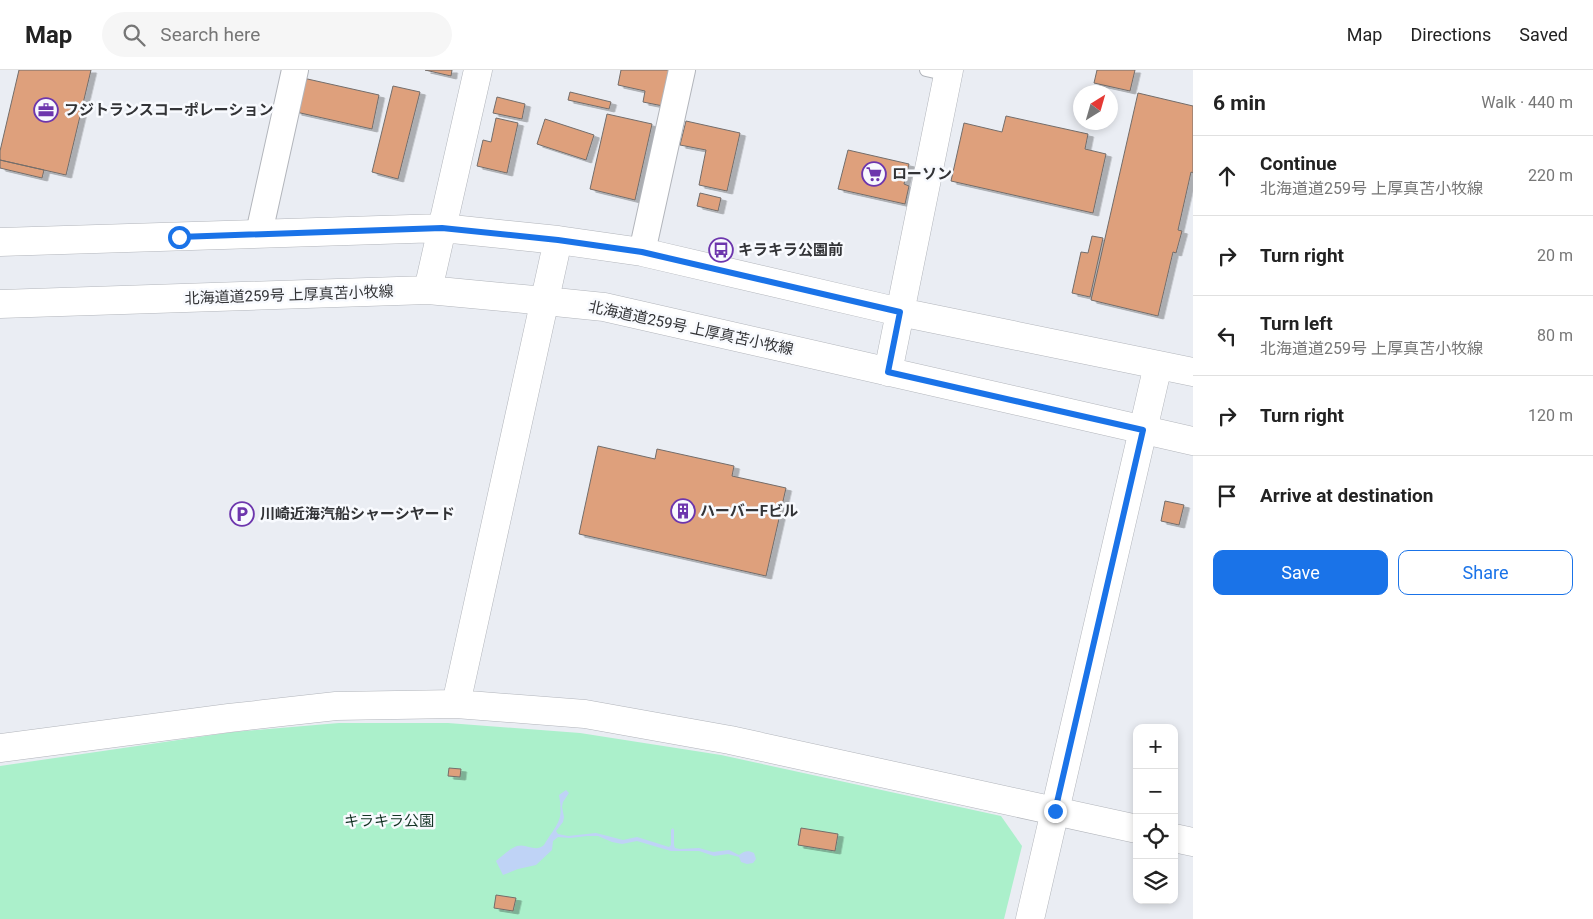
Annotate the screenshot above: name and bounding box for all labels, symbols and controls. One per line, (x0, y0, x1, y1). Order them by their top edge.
search box (102, 12, 452, 57)
text: Map (25, 21, 72, 49)
icon: search (120, 21, 148, 49)
text: Search here (160, 23, 260, 46)
text: Map (1347, 24, 1382, 45)
text: Directions (1410, 24, 1491, 45)
text: Saved (1519, 24, 1568, 45)
north arrow (1073, 85, 1118, 130)
text: 6 min (1213, 91, 1266, 115)
text: Walk · 440 m (1481, 93, 1573, 112)
office icon: フジトランスコーポレーション (33, 97, 59, 123)
place label: フジトランスコーポレーション (64, 101, 273, 119)
text: Continue (1260, 152, 1337, 175)
supermarket icon: ローソン (861, 161, 887, 187)
icon: ahead (1213, 162, 1241, 190)
place label: ローソン (892, 165, 952, 183)
text: 220 m (1528, 166, 1573, 185)
text: 北海道道259号 上厚真苫小牧線 (1260, 179, 1483, 198)
route start (168, 226, 191, 249)
bus stop icon: キラキラ公園前 (708, 237, 734, 263)
place label: キラキラ公園前 (738, 241, 843, 259)
icon: right (1213, 242, 1241, 270)
text: Turn right (1260, 244, 1344, 267)
text: 20 m (1537, 246, 1573, 265)
street label: 北海道道259号 上厚真苫小牧線 (184, 282, 394, 308)
street label: 北海道道259号 上厚真苫小牧線 (587, 297, 795, 359)
text: Turn left (1260, 312, 1333, 335)
icon: left (1213, 322, 1241, 350)
text: 80 m (1537, 326, 1573, 345)
text: 北海道道259号 上厚真苫小牧線 (1260, 339, 1483, 358)
icon: right (1213, 402, 1241, 430)
text: Turn right (1260, 404, 1344, 427)
text: 120 m (1528, 406, 1573, 425)
icon: arrive (1213, 482, 1241, 510)
text: Arrive at destination (1260, 484, 1433, 507)
building icon: ハーバーFビル (670, 498, 696, 524)
parking icon: 川崎近海汽船シャーシヤード (229, 501, 255, 527)
place label: ハーバーFビル (700, 502, 798, 520)
place label: 川崎近海汽船シャーシヤード (260, 505, 455, 523)
button: Save (1213, 550, 1388, 595)
button: Share (1398, 550, 1573, 595)
map controls (1133, 724, 1178, 904)
button: + (1133, 724, 1178, 769)
button: − (1133, 769, 1178, 814)
route end (1044, 800, 1067, 823)
park label: キラキラ公園 (344, 812, 434, 830)
button: locate (1133, 814, 1178, 859)
button: layers (1133, 859, 1178, 904)

